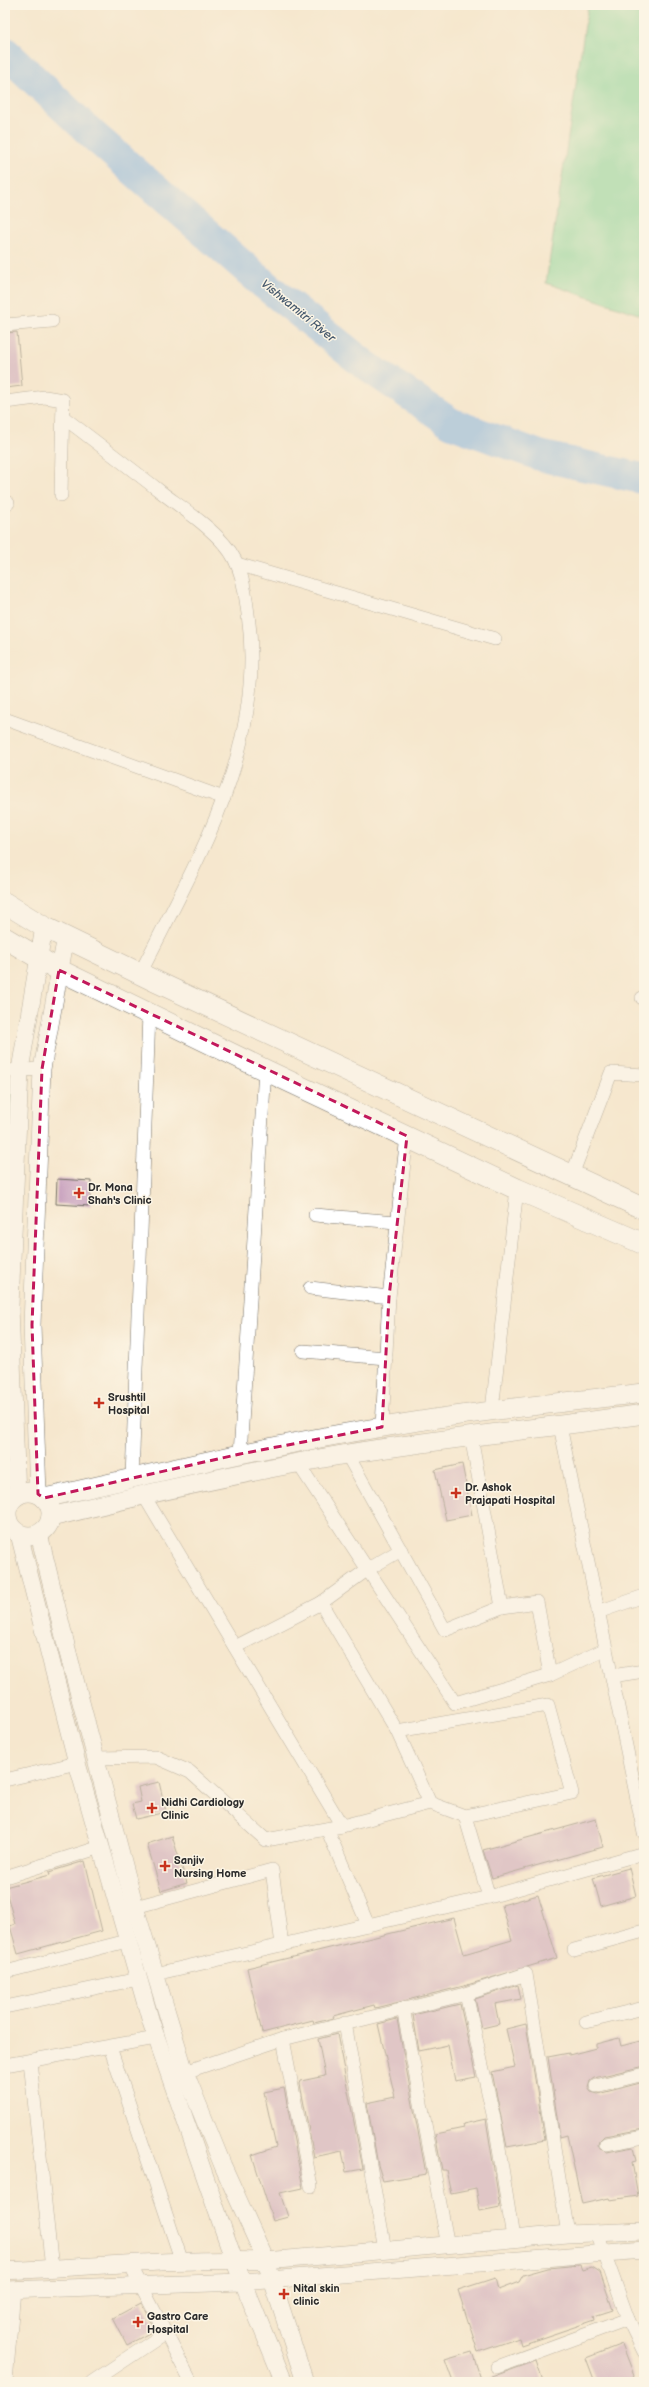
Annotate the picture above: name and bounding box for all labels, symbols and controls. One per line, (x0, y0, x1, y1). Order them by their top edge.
water label: Vishwamitri River (258, 276, 340, 347)
place label: Dr. Mona Shah's Clinic (88, 1181, 152, 1207)
marker: Dr. Mona Shah's Clinic (73, 1187, 85, 1199)
place label: Srushtil Hospital (108, 1391, 150, 1417)
marker: Srushtil Hospital (93, 1397, 105, 1409)
place label: Dr. Ashok Prajapati Hospital (465, 1481, 555, 1507)
marker: Dr. Ashok Prajapati Hospital (450, 1487, 462, 1499)
place label: Nidhi Cardiology Clinic (161, 1796, 244, 1822)
marker: Nidhi Cardiology Clinic (146, 1802, 158, 1814)
place label: Sanjiv Nursing Home (174, 1854, 246, 1880)
marker: Sanjiv Nursing Home (159, 1860, 171, 1872)
place label: Nital skin clinic (293, 2282, 340, 2308)
marker: Nital skin clinic (278, 2288, 290, 2300)
place label: Gastro Care Hospital (147, 2310, 208, 2336)
marker: Gastro Care Hospital (132, 2316, 144, 2328)

